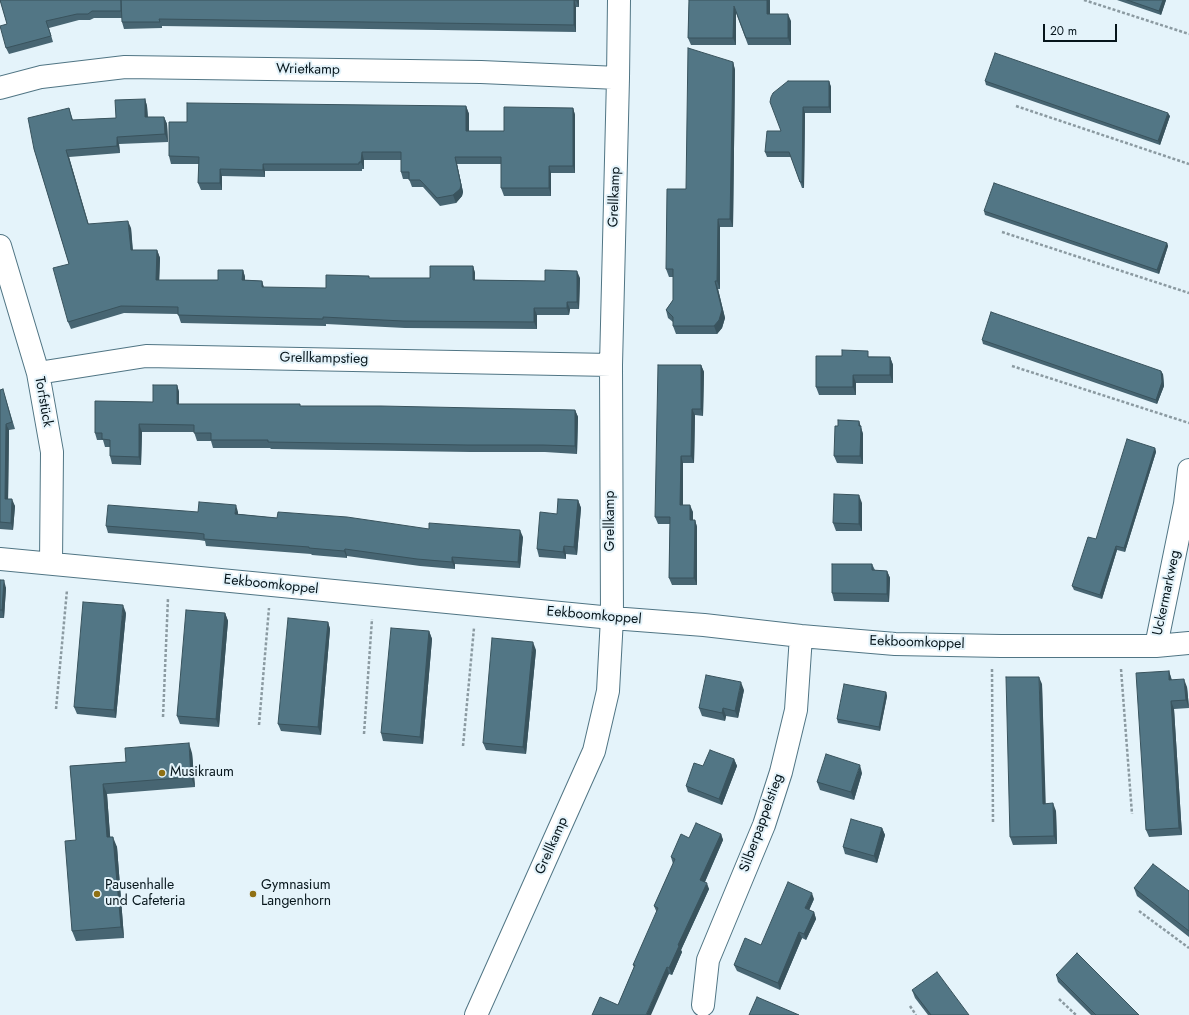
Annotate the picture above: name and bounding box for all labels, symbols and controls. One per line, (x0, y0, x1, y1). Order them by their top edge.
scale bar (1045, 16, 1119, 42)
text: 20 m (1050, 22, 1077, 40)
street label: Wrietkamp (276, 61, 340, 79)
street label: Grellkamp (606, 166, 624, 228)
street label: Grellkampstieg (280, 350, 368, 368)
street label: Torfstück (30, 376, 56, 428)
street label: Grellkamp (603, 491, 619, 551)
street label: Uckermarkweg (1150, 549, 1184, 637)
street label: Eekboomkoppel (223, 572, 319, 598)
street label: Eekboomkoppel (546, 603, 642, 629)
street label: Eekboomkoppel (869, 633, 965, 653)
place label: Musikraum (170, 765, 234, 781)
marker: Musikraum (157, 768, 167, 778)
street label: Silberpappelstieg (736, 772, 788, 874)
street label: Grellkamp (532, 815, 572, 877)
place label: Pausenhalle und Cafeteria (105, 878, 185, 910)
place label: Gymnasium Langenhorn (261, 878, 331, 910)
marker: Pausenhalle und Cafeteria (92, 889, 102, 899)
marker: Gymnasium Langenhorn (248, 889, 258, 899)

